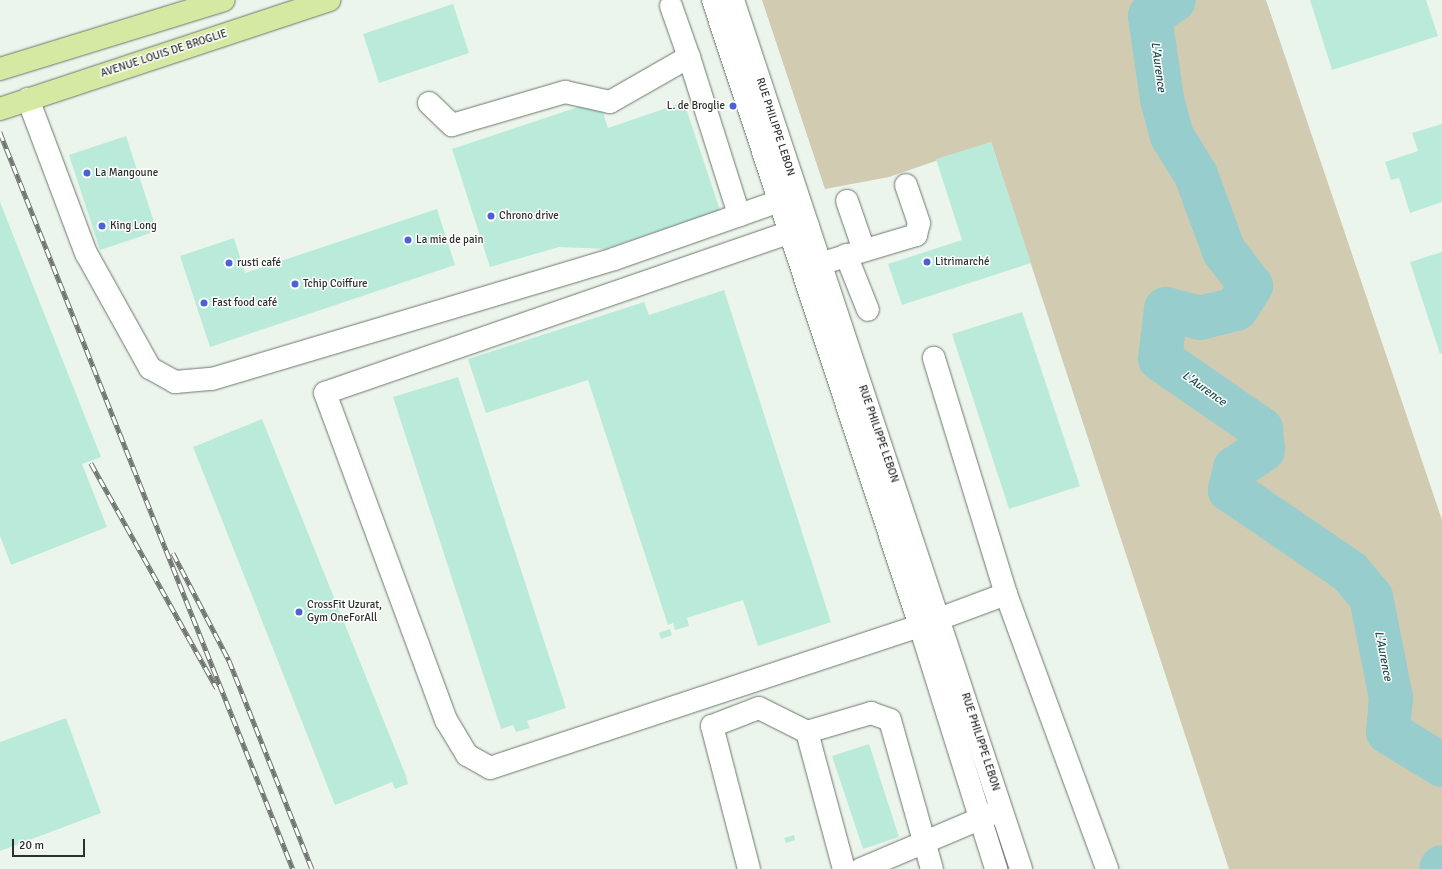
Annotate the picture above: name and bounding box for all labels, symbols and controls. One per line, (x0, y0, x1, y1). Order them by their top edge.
street label: AVENUE LOUIS DE BROGLIE (99, 27, 229, 81)
water label: L'Aurence (1147, 41, 1169, 93)
street label: RUE PHILIPPE LEBON (753, 76, 797, 178)
place label: L. de Broglie (667, 99, 725, 113)
marker: L. de Broglie (728, 101, 738, 111)
place label: La Mangoune (95, 166, 158, 180)
marker: La Mangoune (82, 168, 92, 178)
place label: Chrono drive (499, 209, 559, 223)
marker: Chrono drive (486, 211, 496, 221)
place label: King Long (110, 219, 157, 233)
marker: King Long (97, 221, 107, 231)
place label: La mie de pain (416, 233, 483, 247)
marker: La mie de pain (403, 235, 413, 245)
place label: Litrimarché (935, 255, 989, 269)
place label: rusti café (237, 256, 281, 270)
marker: Litrimarché (922, 257, 932, 267)
marker: rusti café (224, 258, 234, 268)
place label: Tchip Coiffure (303, 277, 368, 291)
marker: Tchip Coiffure (290, 279, 300, 289)
place label: Fast food café (212, 296, 277, 310)
marker: Fast food café (199, 298, 209, 308)
water label: L'Aurence (1179, 369, 1229, 409)
street label: RUE PHILIPPE LEBON (855, 383, 901, 485)
place label: CrossFit Uzurat, Gym OneForAll (307, 599, 382, 625)
marker: CrossFit Uzurat, Gym OneForAll (294, 607, 304, 617)
water label: L'Aurence (1371, 630, 1395, 682)
street label: RUE PHILIPPE LEBON (958, 691, 1002, 793)
scale bar (14, 831, 87, 857)
text: 20 m (19, 838, 44, 853)

